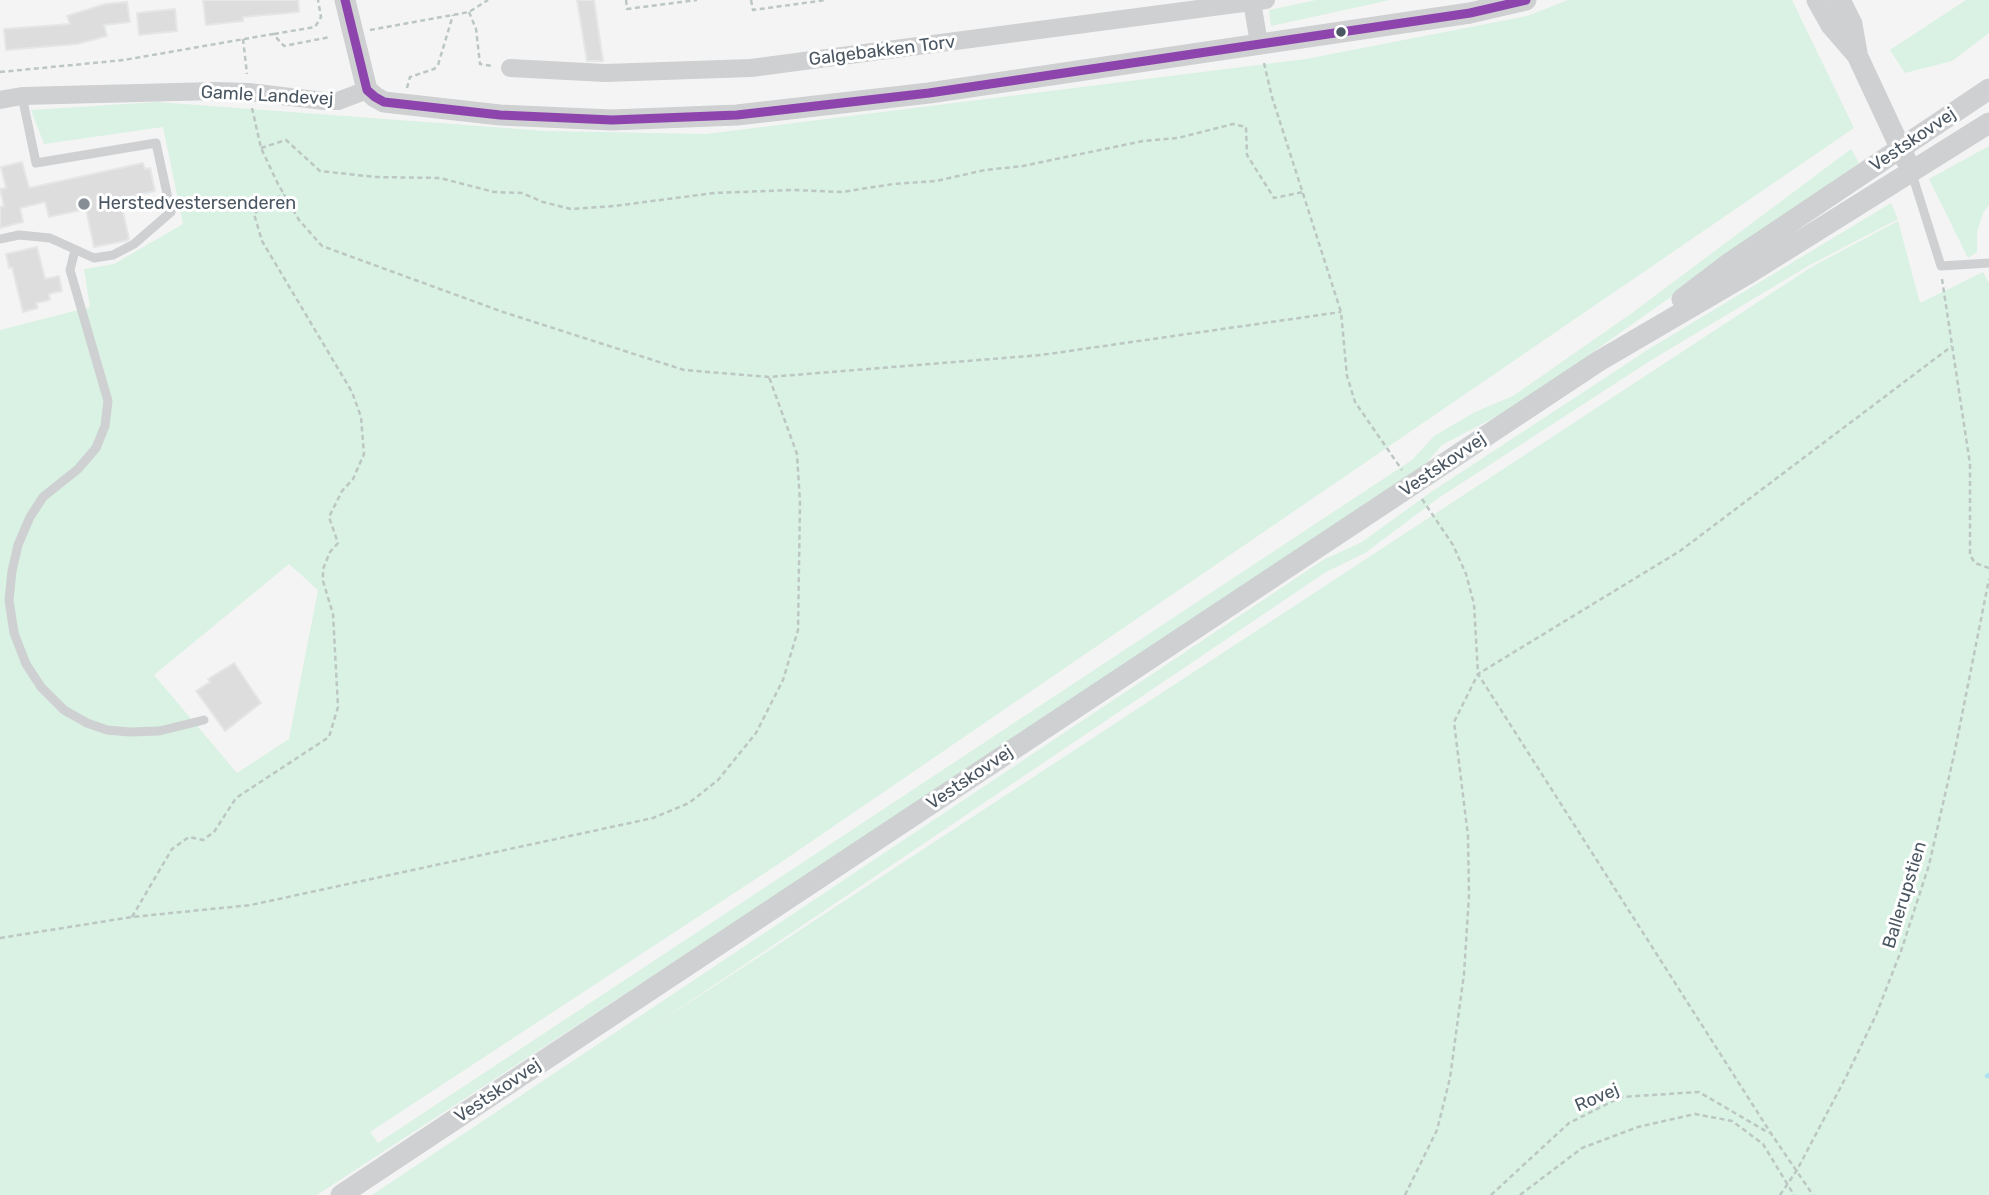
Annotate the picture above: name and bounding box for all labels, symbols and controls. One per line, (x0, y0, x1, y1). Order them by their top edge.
unlabelled marker (1334, 25, 1348, 39)
street label: Galgebakken Torv (808, 31, 956, 71)
street label: Gamle Landevej (200, 82, 334, 110)
street label: Vestskovvej (1866, 103, 1960, 177)
place label: Herstedvestersenderen (98, 193, 296, 215)
marker: Herstedvestersenderen (76, 196, 92, 212)
street label: Vestskovvej (1396, 428, 1490, 502)
street label: Vestskovvej (923, 741, 1017, 815)
street label: Ballerupstien (1878, 839, 1932, 951)
street label: Vestskovvej (451, 1054, 545, 1128)
street label: Rovej (1572, 1079, 1622, 1117)

